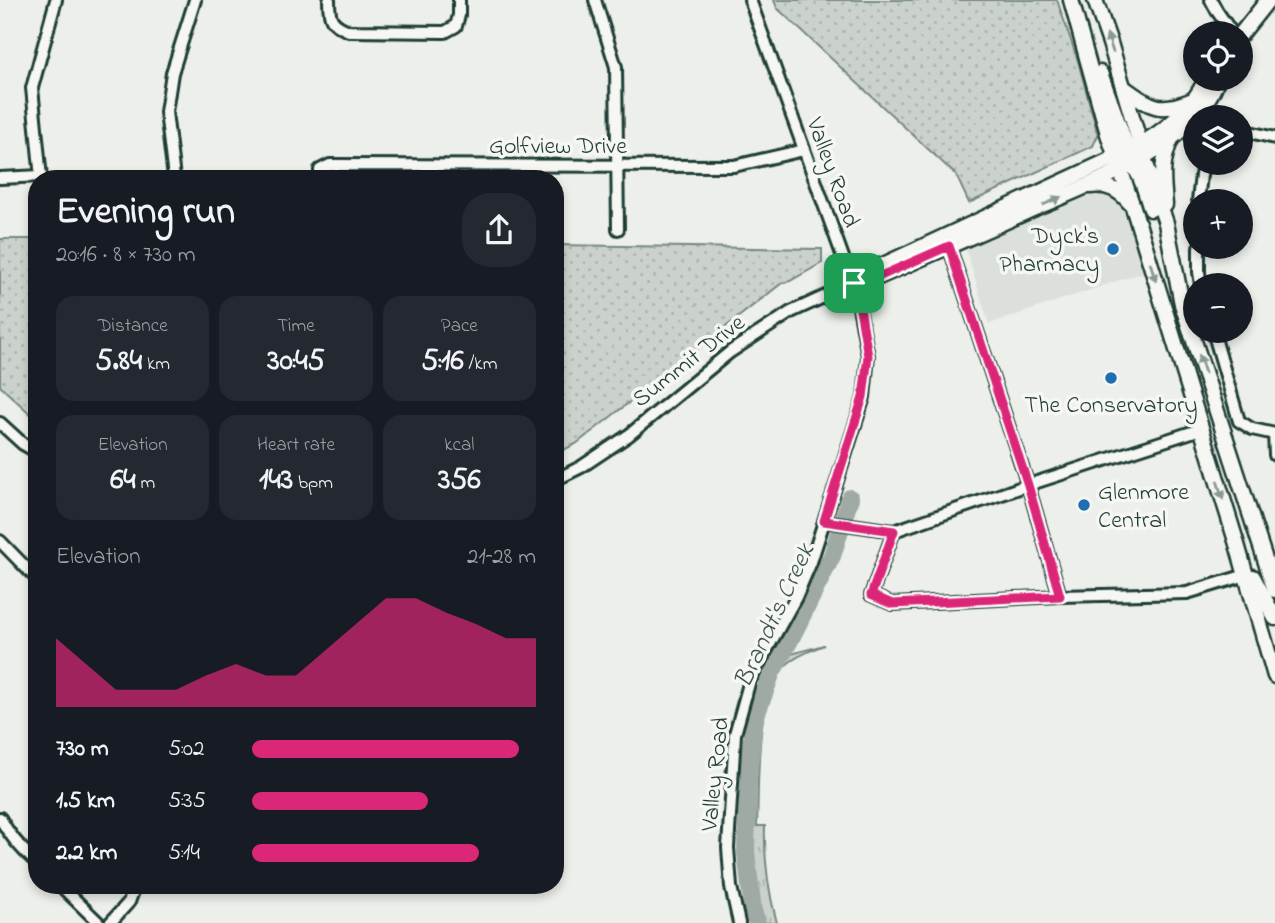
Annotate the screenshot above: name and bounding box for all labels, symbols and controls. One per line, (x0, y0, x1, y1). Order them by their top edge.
map controls (1183, 21, 1253, 343)
button: locate (1183, 21, 1253, 91)
one-way arrow (1104, 33, 1114, 54)
button: layers (1183, 105, 1253, 175)
street label: Valley Road (794, 112, 868, 234)
street label: Golfview Drive (489, 130, 627, 165)
text: Evening run (56, 185, 235, 241)
button: + (1183, 189, 1253, 259)
button: share (462, 193, 536, 267)
one-way arrow (1042, 195, 1062, 207)
place label: Dyck's Pharmacy (999, 220, 1099, 284)
text: 20:16 · 8 × 730 m (56, 239, 196, 272)
marker: Dyck's Pharmacy (1105, 241, 1121, 257)
pin (824, 253, 884, 313)
one-way arrow (1148, 262, 1159, 283)
icon: arrive (835, 264, 873, 302)
button: − (1183, 273, 1253, 343)
street label: Summit Drive (626, 307, 754, 417)
text: Distance (98, 313, 168, 340)
text: Time (277, 313, 315, 340)
text: Pace (441, 313, 478, 340)
text: 5.84 (95, 340, 142, 384)
text: 30:45 (267, 340, 325, 384)
text: 5:16 (421, 340, 464, 384)
text: km (142, 351, 170, 378)
text: /km (464, 351, 497, 378)
one-way arrow (1196, 353, 1207, 374)
marker: The Conservatory (1103, 370, 1119, 386)
place label: The Conservatory (1024, 389, 1198, 425)
text: Elevation (98, 432, 168, 459)
text: Heart rate (257, 432, 335, 459)
text: kcal (444, 432, 474, 459)
text: 64 (110, 459, 136, 503)
text: 143 (259, 459, 293, 503)
text: 356 (438, 459, 481, 503)
text: m (136, 470, 155, 497)
text: bpm (293, 470, 333, 497)
place label: Glenmore Central (1098, 476, 1189, 539)
one-way arrow (1215, 480, 1225, 501)
marker: Glenmore Central (1076, 497, 1092, 513)
water label: Brandt's Creek (726, 536, 826, 695)
text: Elevation (56, 541, 141, 574)
text: 21–28 m (467, 541, 536, 574)
street label: Valley Road (693, 715, 741, 834)
text: 730 m (56, 733, 109, 766)
text: 5:02 (168, 733, 204, 766)
text: 1.5 km (56, 785, 115, 818)
text: 5:35 (168, 785, 206, 818)
text: 2.2 km (56, 837, 117, 870)
text: 5:14 (168, 837, 200, 870)

